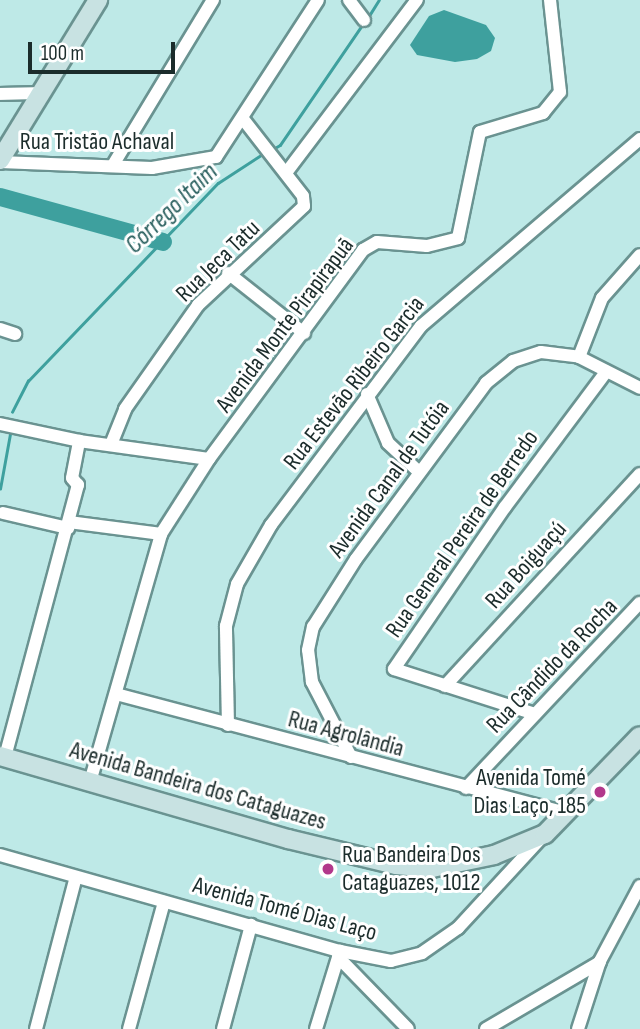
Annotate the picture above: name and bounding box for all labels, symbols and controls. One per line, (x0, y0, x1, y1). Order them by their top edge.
scale bar (32, 28, 178, 72)
text: 100 m (41, 41, 84, 66)
street label: Rua Tristão Achaval (20, 128, 174, 156)
water label: Córrego Itaim (119, 157, 225, 261)
street label: Rua Jeca Tatu (170, 214, 266, 308)
street label: Avenida Monte Pirapirapuã (210, 232, 360, 418)
street label: Rua Estevão Ribeiro Garcia (277, 291, 431, 475)
street label: Avenida Canal de Tutóia (322, 395, 456, 563)
street label: Rua General Pereira de Berredo (379, 425, 545, 643)
street label: Rua Boiguaçú (479, 515, 573, 615)
street label: Rua Cândido da Rocha (480, 593, 624, 739)
street label: Rua Agrolândia (285, 705, 407, 763)
street label: Avenida Bandeira dos Cataguazes (67, 736, 329, 836)
place label: Avenida Tomé Dias Laço, 185 (474, 764, 586, 820)
marker: Avenida Tomé Dias Laço, 185 (592, 784, 608, 800)
place label: Rua Bandeira Dos Cataguazes, 1012 (342, 841, 481, 897)
marker: Rua Bandeira Dos Cataguazes, 1012 (320, 861, 336, 877)
street label: Avenida Tomé Dias Laço (190, 871, 380, 947)

